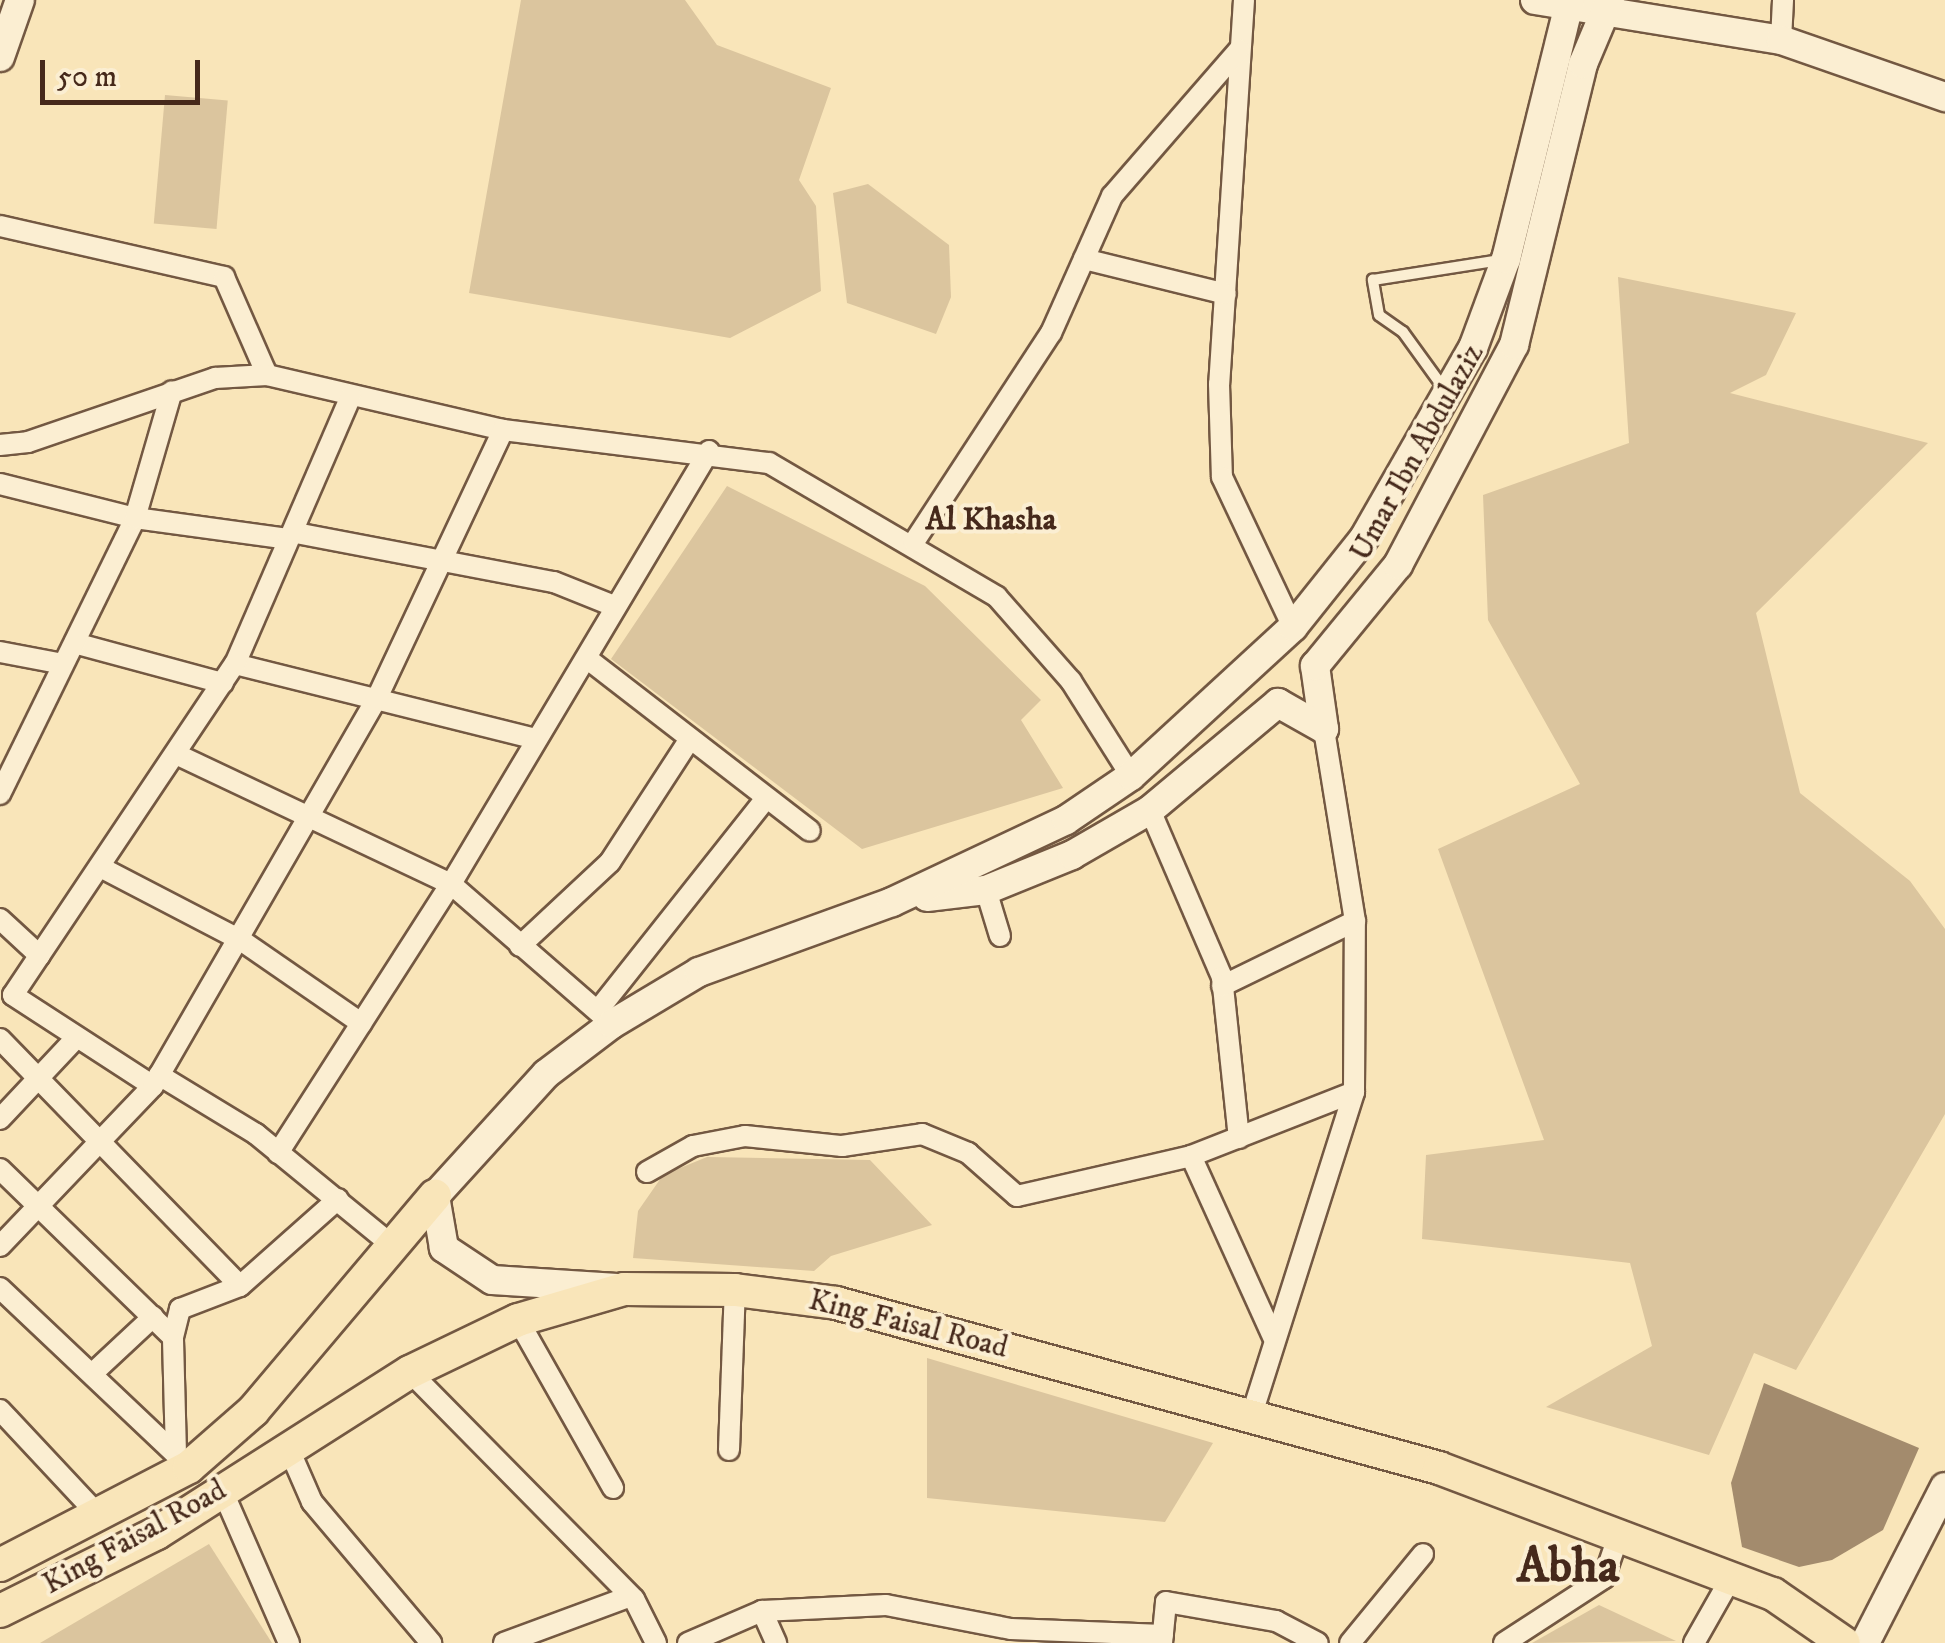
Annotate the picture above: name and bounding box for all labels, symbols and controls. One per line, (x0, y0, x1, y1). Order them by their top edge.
scale bar (45, 40, 205, 102)
text: 50 m (57, 59, 117, 96)
street label: Umar Ibn Abdulaziz (1344, 338, 1492, 568)
district label: Al Khasha (926, 501, 1056, 539)
street label: King Faisal Road (805, 1283, 1011, 1367)
street label: King Faisal Road (37, 1473, 233, 1603)
district label: Abha (1517, 1537, 1619, 1597)

